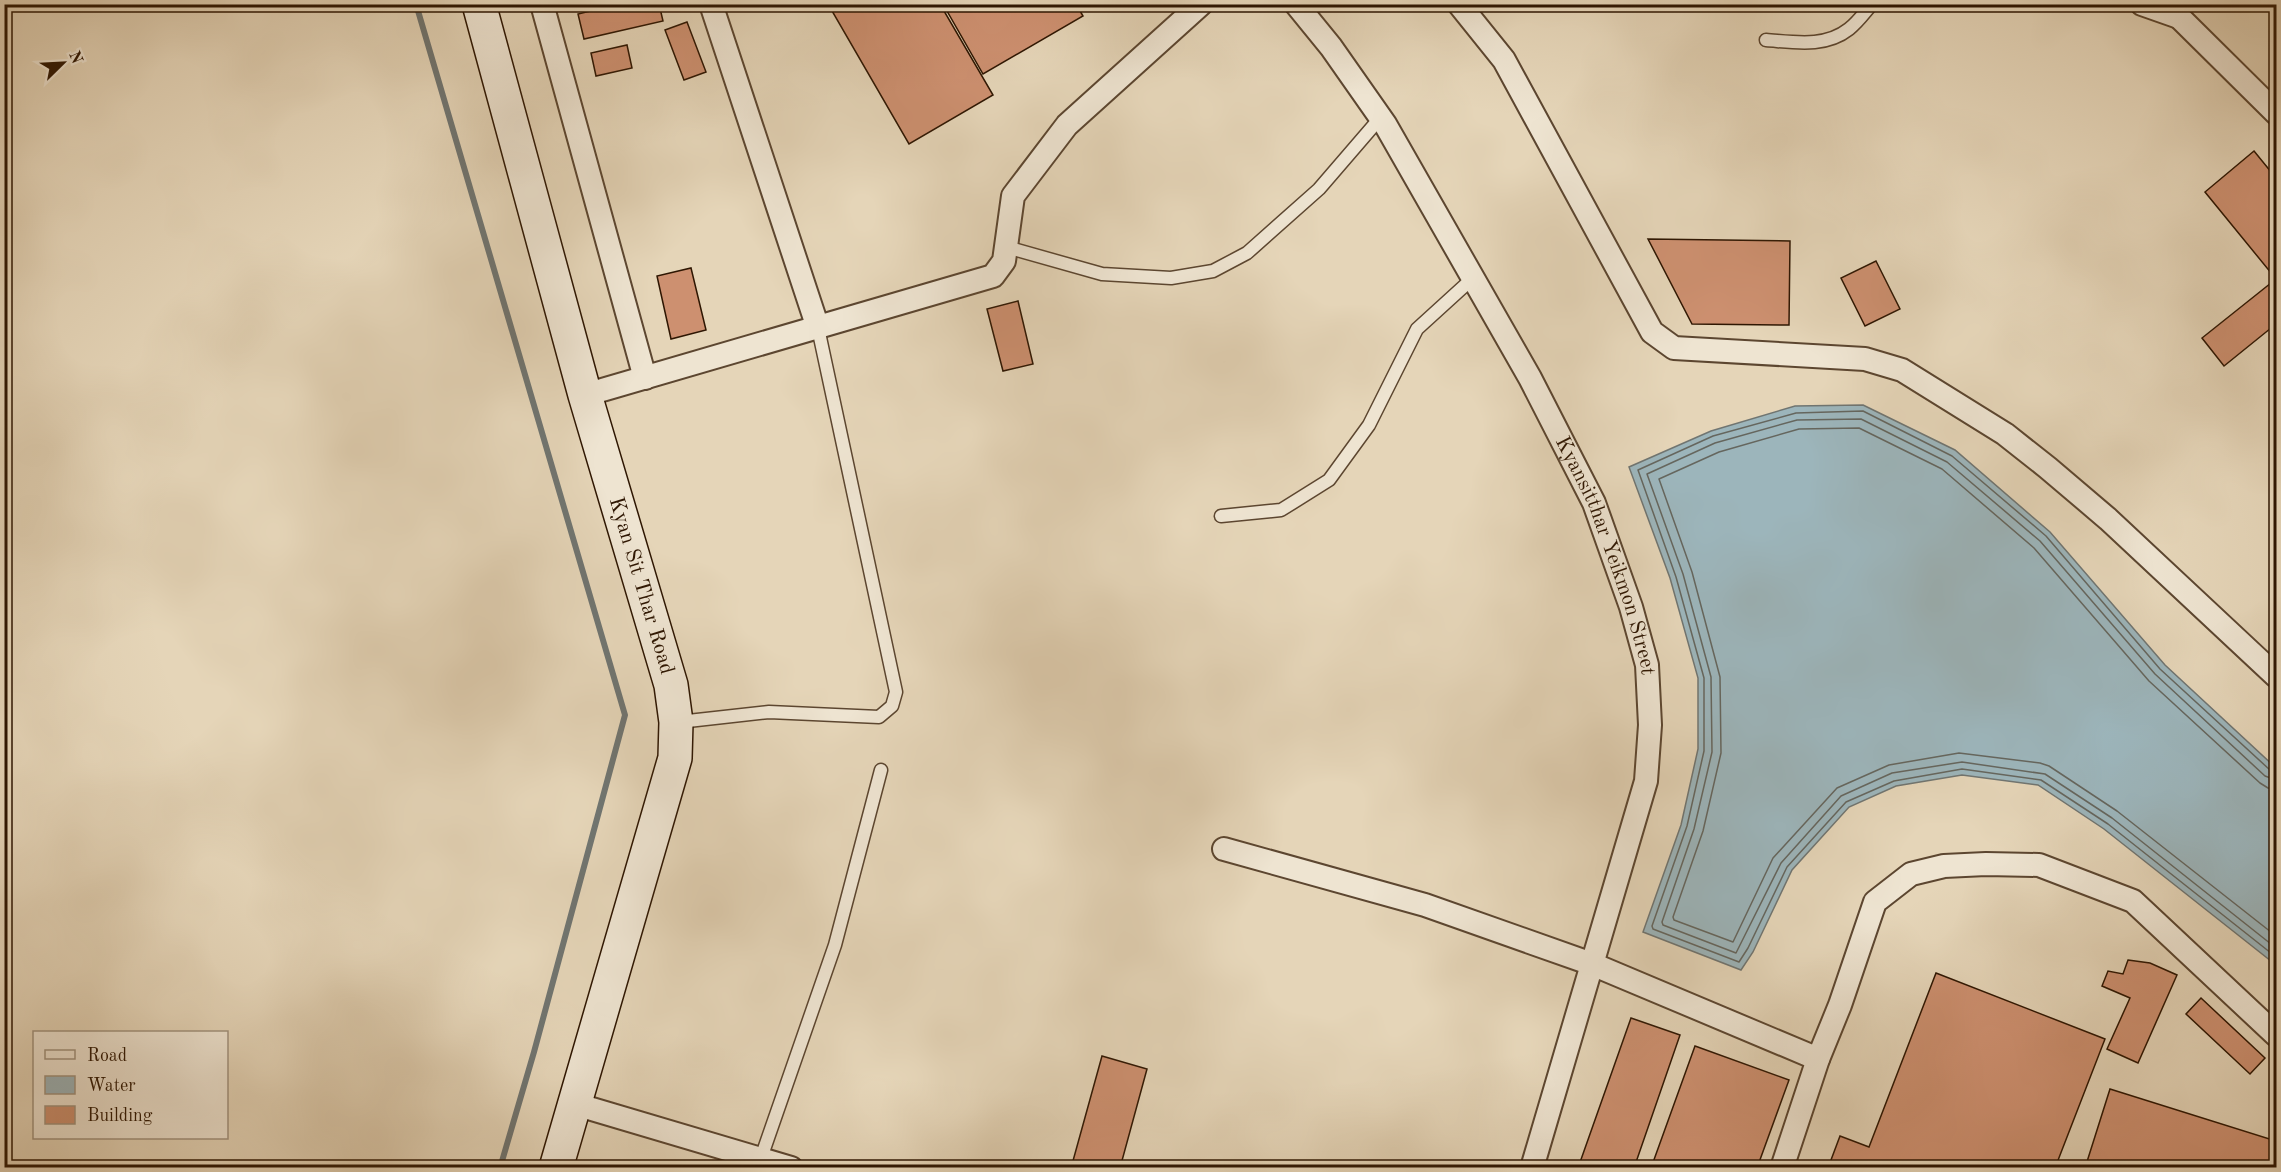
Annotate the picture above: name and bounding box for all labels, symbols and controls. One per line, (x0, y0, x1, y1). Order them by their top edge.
north arrow (33, 33, 93, 93)
text: N (65, 49, 85, 67)
street label: Kyansitthar Yeikmon Street (1551, 433, 1658, 676)
street label: Kyan Sit Thar Road (605, 494, 678, 677)
legend (33, 1031, 228, 1139)
text: Road (87, 1047, 127, 1065)
text: Water (87, 1077, 136, 1095)
text: Building (87, 1107, 153, 1125)

